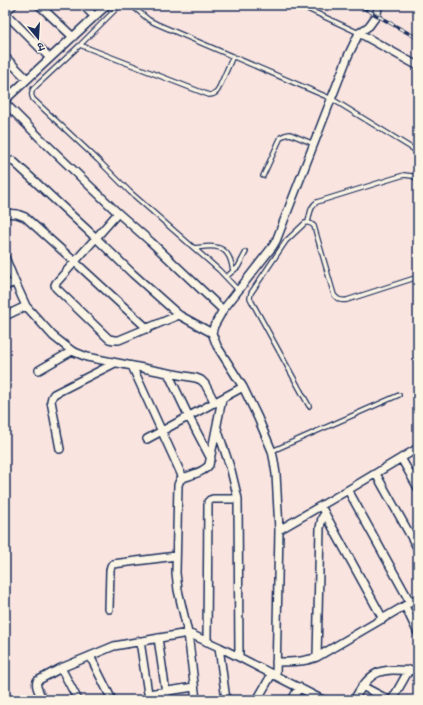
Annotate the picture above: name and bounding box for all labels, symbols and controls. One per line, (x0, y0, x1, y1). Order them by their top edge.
north arrow (18, 18, 58, 58)
text: उ (34, 37, 47, 54)

